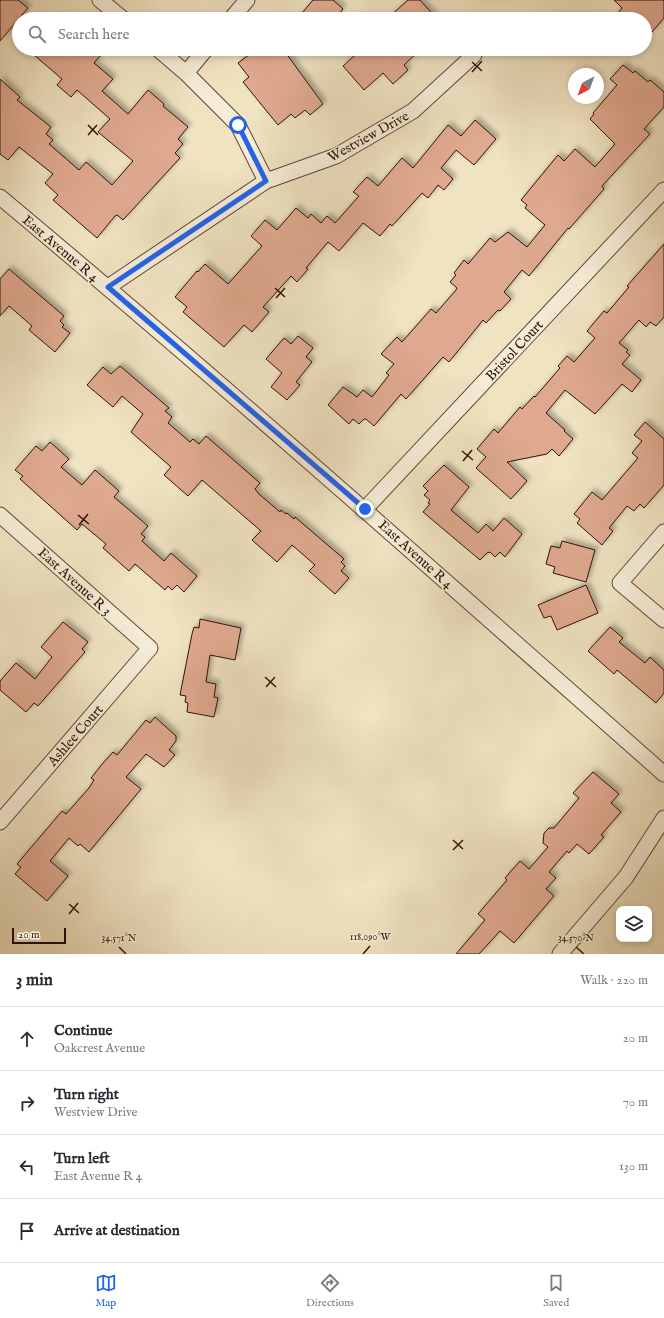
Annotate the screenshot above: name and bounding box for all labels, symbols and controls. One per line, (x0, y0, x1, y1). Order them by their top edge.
search box (12, 12, 652, 56)
icon: search (26, 23, 48, 45)
text: Search here (58, 25, 129, 44)
north arrow (568, 68, 604, 104)
street label: Westview Drive (325, 107, 413, 167)
route start (229, 116, 247, 134)
street label: East Avenue R 4 (18, 211, 103, 286)
street label: Bristol Court (482, 316, 548, 385)
route end (356, 500, 374, 518)
street label: East Avenue R 4 (374, 516, 457, 593)
street label: East Avenue R 3 (34, 544, 115, 620)
street label: Ashlee Court (43, 701, 108, 771)
map controls (616, 906, 652, 942)
button: layers (616, 906, 652, 942)
scale bar (12, 926, 66, 945)
text: 20 m (18, 928, 39, 942)
text: 118.090°W (350, 931, 391, 944)
text: 34.571°N (102, 932, 137, 945)
text: 34.570°N (558, 932, 594, 945)
text: 3 min (16, 970, 53, 991)
text: Walk · 220 m (580, 972, 648, 989)
text: Continue (54, 1021, 112, 1040)
icon: ahead (16, 1028, 38, 1050)
text: 20 m (623, 1030, 648, 1047)
text: Oakcrest Avenue (54, 1040, 145, 1057)
text: Turn right (54, 1085, 119, 1104)
icon: right (16, 1092, 38, 1114)
text: 70 m (623, 1094, 648, 1111)
text: Westview Drive (54, 1104, 138, 1121)
text: Turn left (54, 1149, 110, 1168)
icon: left (16, 1156, 38, 1178)
text: 130 m (619, 1158, 648, 1175)
text: East Avenue R 4 (54, 1168, 142, 1185)
icon: arrive (16, 1220, 38, 1242)
text: Arrive at destination (54, 1221, 180, 1240)
tab: Map (95, 1272, 117, 1310)
tab: Directions (306, 1272, 354, 1310)
tab: Saved (543, 1272, 569, 1310)

